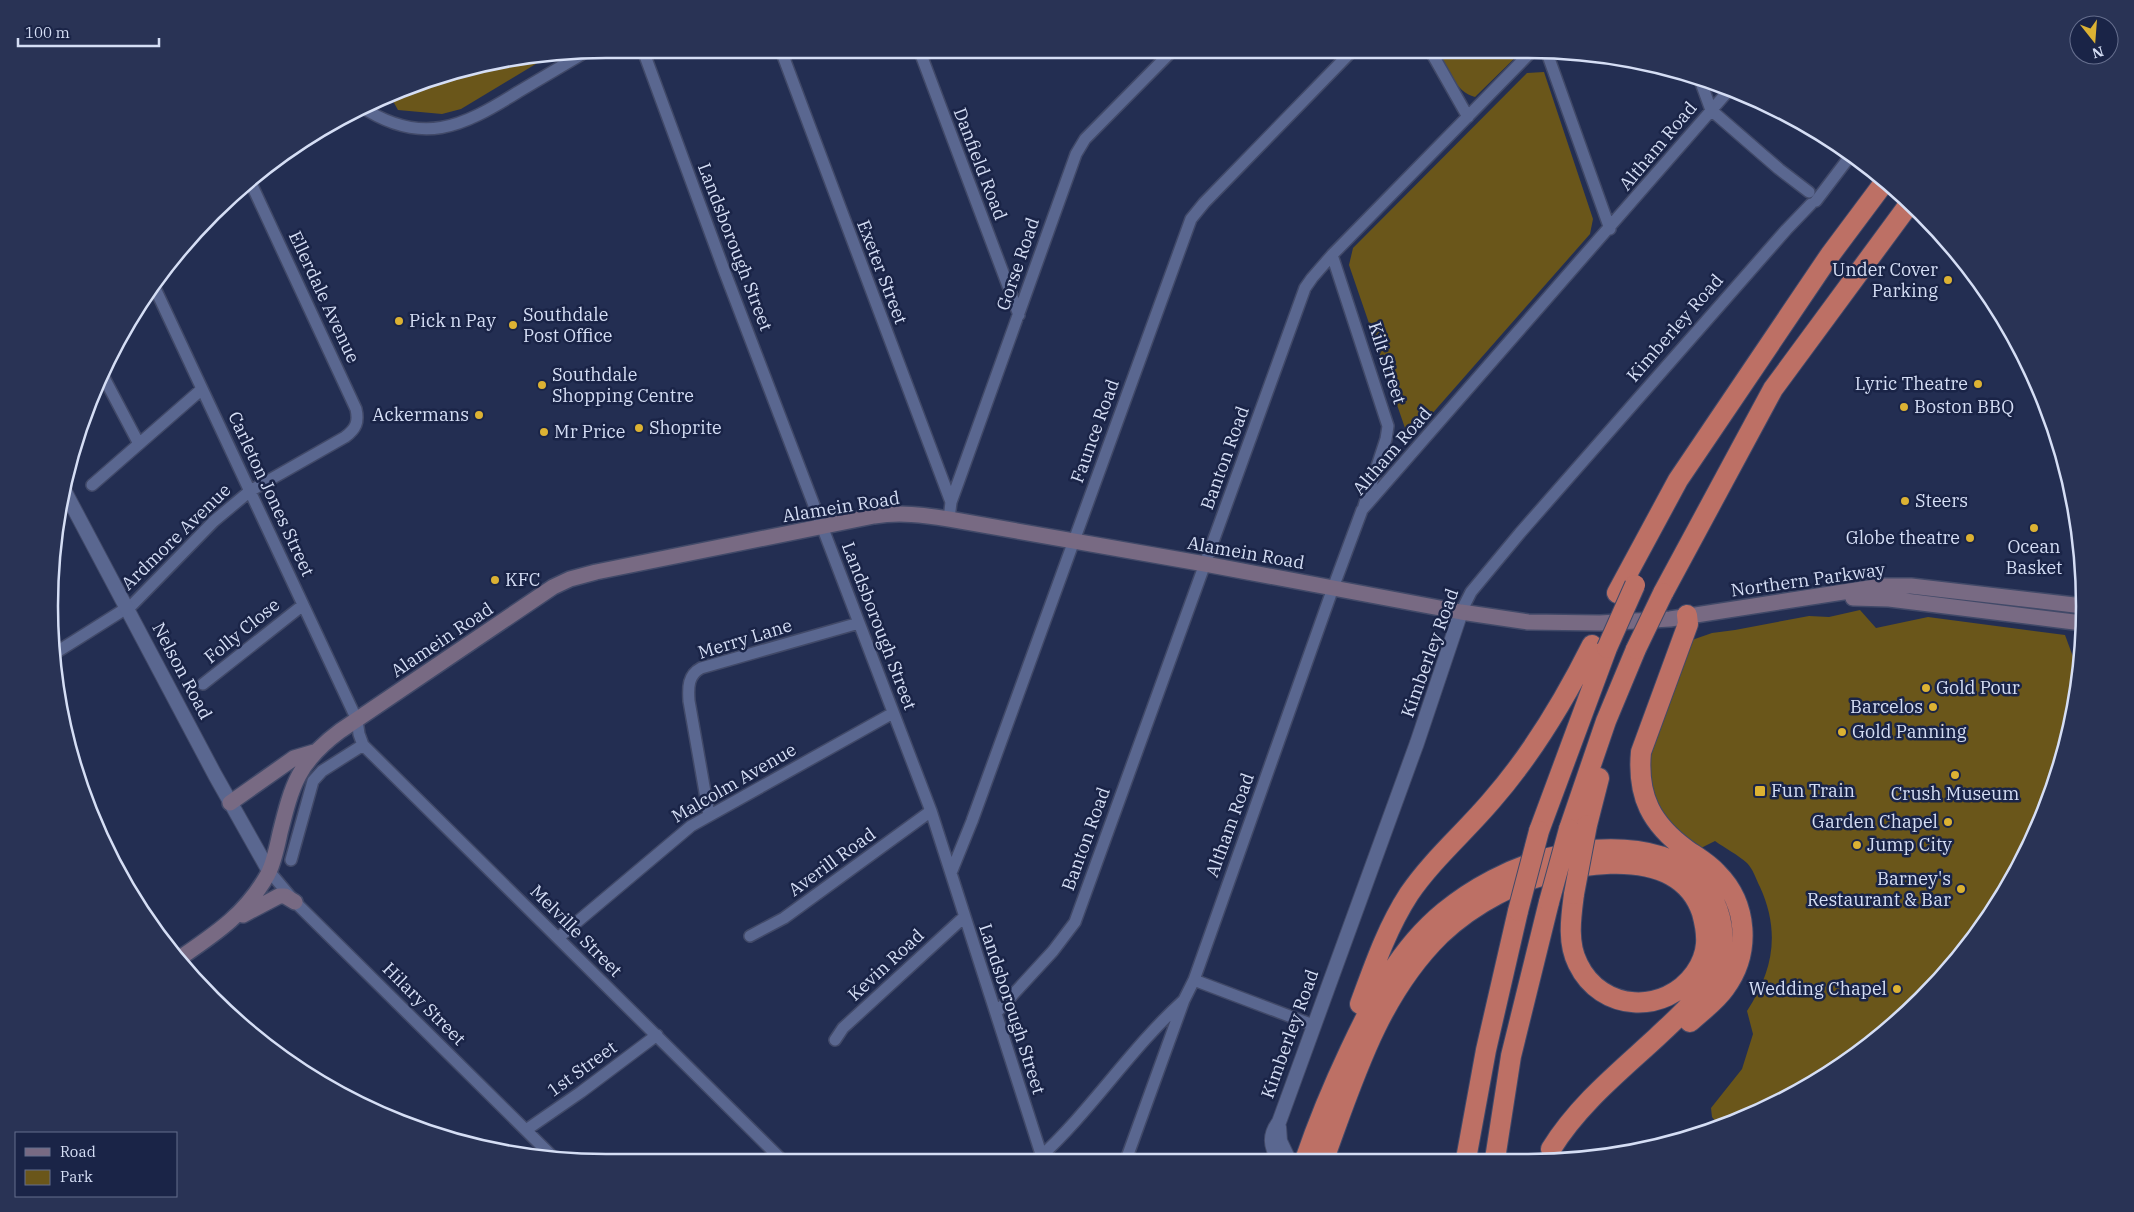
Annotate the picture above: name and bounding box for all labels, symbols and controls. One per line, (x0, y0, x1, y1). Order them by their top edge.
scale bar (18, 15, 159, 47)
north arrow (2069, 15, 2119, 65)
text: 100 m (25, 23, 70, 42)
text: N (2090, 42, 2106, 63)
street label: Altham Road (1614, 96, 1702, 195)
street label: Danfield Road (948, 104, 1012, 223)
street label: Landsborough Street (693, 160, 778, 334)
street label: Gorse Road (991, 214, 1044, 313)
street label: Exeter Street (852, 216, 913, 327)
street label: Ellerdale Avenue (284, 227, 365, 367)
place label: Under Cover Parking (1832, 258, 1938, 302)
street label: Kimberley Road (1621, 269, 1728, 386)
marker: Under Cover Parking (1942, 274, 1954, 286)
place label: Southdale Post Office (523, 303, 612, 347)
place label: Pick n Pay (409, 309, 496, 332)
marker: Pick n Pay (393, 315, 405, 327)
marker: Southdale Post Office (507, 319, 519, 331)
street label: Kilt Street (1363, 319, 1412, 407)
place label: Southdale Shopping Centre (552, 363, 694, 407)
place label: Lyric Theatre (1855, 372, 1968, 395)
street label: Faunce Road (1065, 376, 1124, 486)
marker: Lyric Theatre (1972, 378, 1984, 390)
marker: Southdale Shopping Centre (536, 379, 548, 391)
place label: Boston BBQ (1914, 395, 2014, 418)
marker: Boston BBQ (1898, 401, 1910, 413)
street label: Altham Road (1347, 402, 1436, 499)
place label: Ackermans (372, 403, 469, 426)
street label: Banton Road (1195, 403, 1254, 513)
street label: Carleton Jones Street (223, 408, 320, 580)
marker: Ackermans (473, 409, 485, 421)
place label: Shoprite (649, 416, 722, 439)
place label: Mr Price (554, 420, 625, 443)
marker: Shoprite (633, 422, 645, 434)
marker: Mr Price (538, 426, 550, 438)
street label: Ardmore Avenue (116, 478, 235, 595)
street label: Alamein Road (781, 486, 901, 527)
place label: Steers (1915, 489, 1968, 512)
marker: Steers (1899, 495, 1911, 507)
marker: Ocean Basket (2028, 522, 2040, 534)
place label: Globe theatre (1846, 526, 1960, 549)
street label: Alamein Road (1186, 531, 1306, 574)
marker: Globe theatre (1964, 532, 1976, 544)
place label: Ocean Basket (2006, 535, 2062, 579)
street label: Landsborough Street (837, 539, 922, 713)
street label: Northern Parkway (1729, 557, 1887, 602)
place label: KFC (505, 568, 540, 591)
marker: KFC (489, 574, 501, 586)
street label: Kimberley Road (1396, 585, 1464, 721)
street label: Folly Close (199, 593, 284, 668)
street label: Alamein Road (386, 597, 497, 682)
street label: Merry Lane (695, 613, 795, 664)
street label: Nelson Road (147, 618, 218, 723)
place label: Gold Pour (1936, 676, 2020, 699)
marker: Gold Pour (1920, 682, 1932, 694)
place label: Barcelos (1850, 695, 1923, 718)
marker: Barcelos (1927, 701, 1939, 713)
place label: Gold Panning (1852, 720, 1967, 743)
marker: Gold Panning (1836, 726, 1848, 738)
street label: Malcolm Avenue (667, 738, 800, 828)
marker: Crush Museum (1949, 769, 1961, 781)
street label: Altham Road (1200, 770, 1259, 880)
place label: Fun Train (1771, 779, 1855, 802)
place label: Crush Museum (1891, 782, 2019, 805)
street label: Banton Road (1056, 784, 1115, 894)
marker: Fun Train (1753, 784, 1767, 798)
place label: Garden Chapel (1812, 810, 1938, 833)
marker: Garden Chapel (1942, 816, 1954, 828)
street label: Averill Road (783, 822, 880, 901)
place label: Jump City (1867, 833, 1952, 856)
marker: Jump City (1851, 839, 1863, 851)
place label: Barney's Restaurant & Bar (1807, 867, 1951, 911)
street label: Melville Street (525, 880, 627, 982)
marker: Barney's Restaurant & Bar (1955, 883, 1967, 895)
street label: Landsborough Street (974, 921, 1051, 1097)
street label: Kevin Road (843, 924, 929, 1006)
street label: Hilary Street (378, 957, 471, 1050)
street label: Kimberley Road (1256, 966, 1324, 1102)
place label: Wedding Chapel (1749, 977, 1887, 1000)
marker: Wedding Chapel (1891, 983, 1903, 995)
street label: 1st Street (542, 1036, 621, 1102)
legend (15, 1132, 178, 1197)
text: Road (60, 1142, 96, 1161)
text: Park (60, 1167, 93, 1186)

